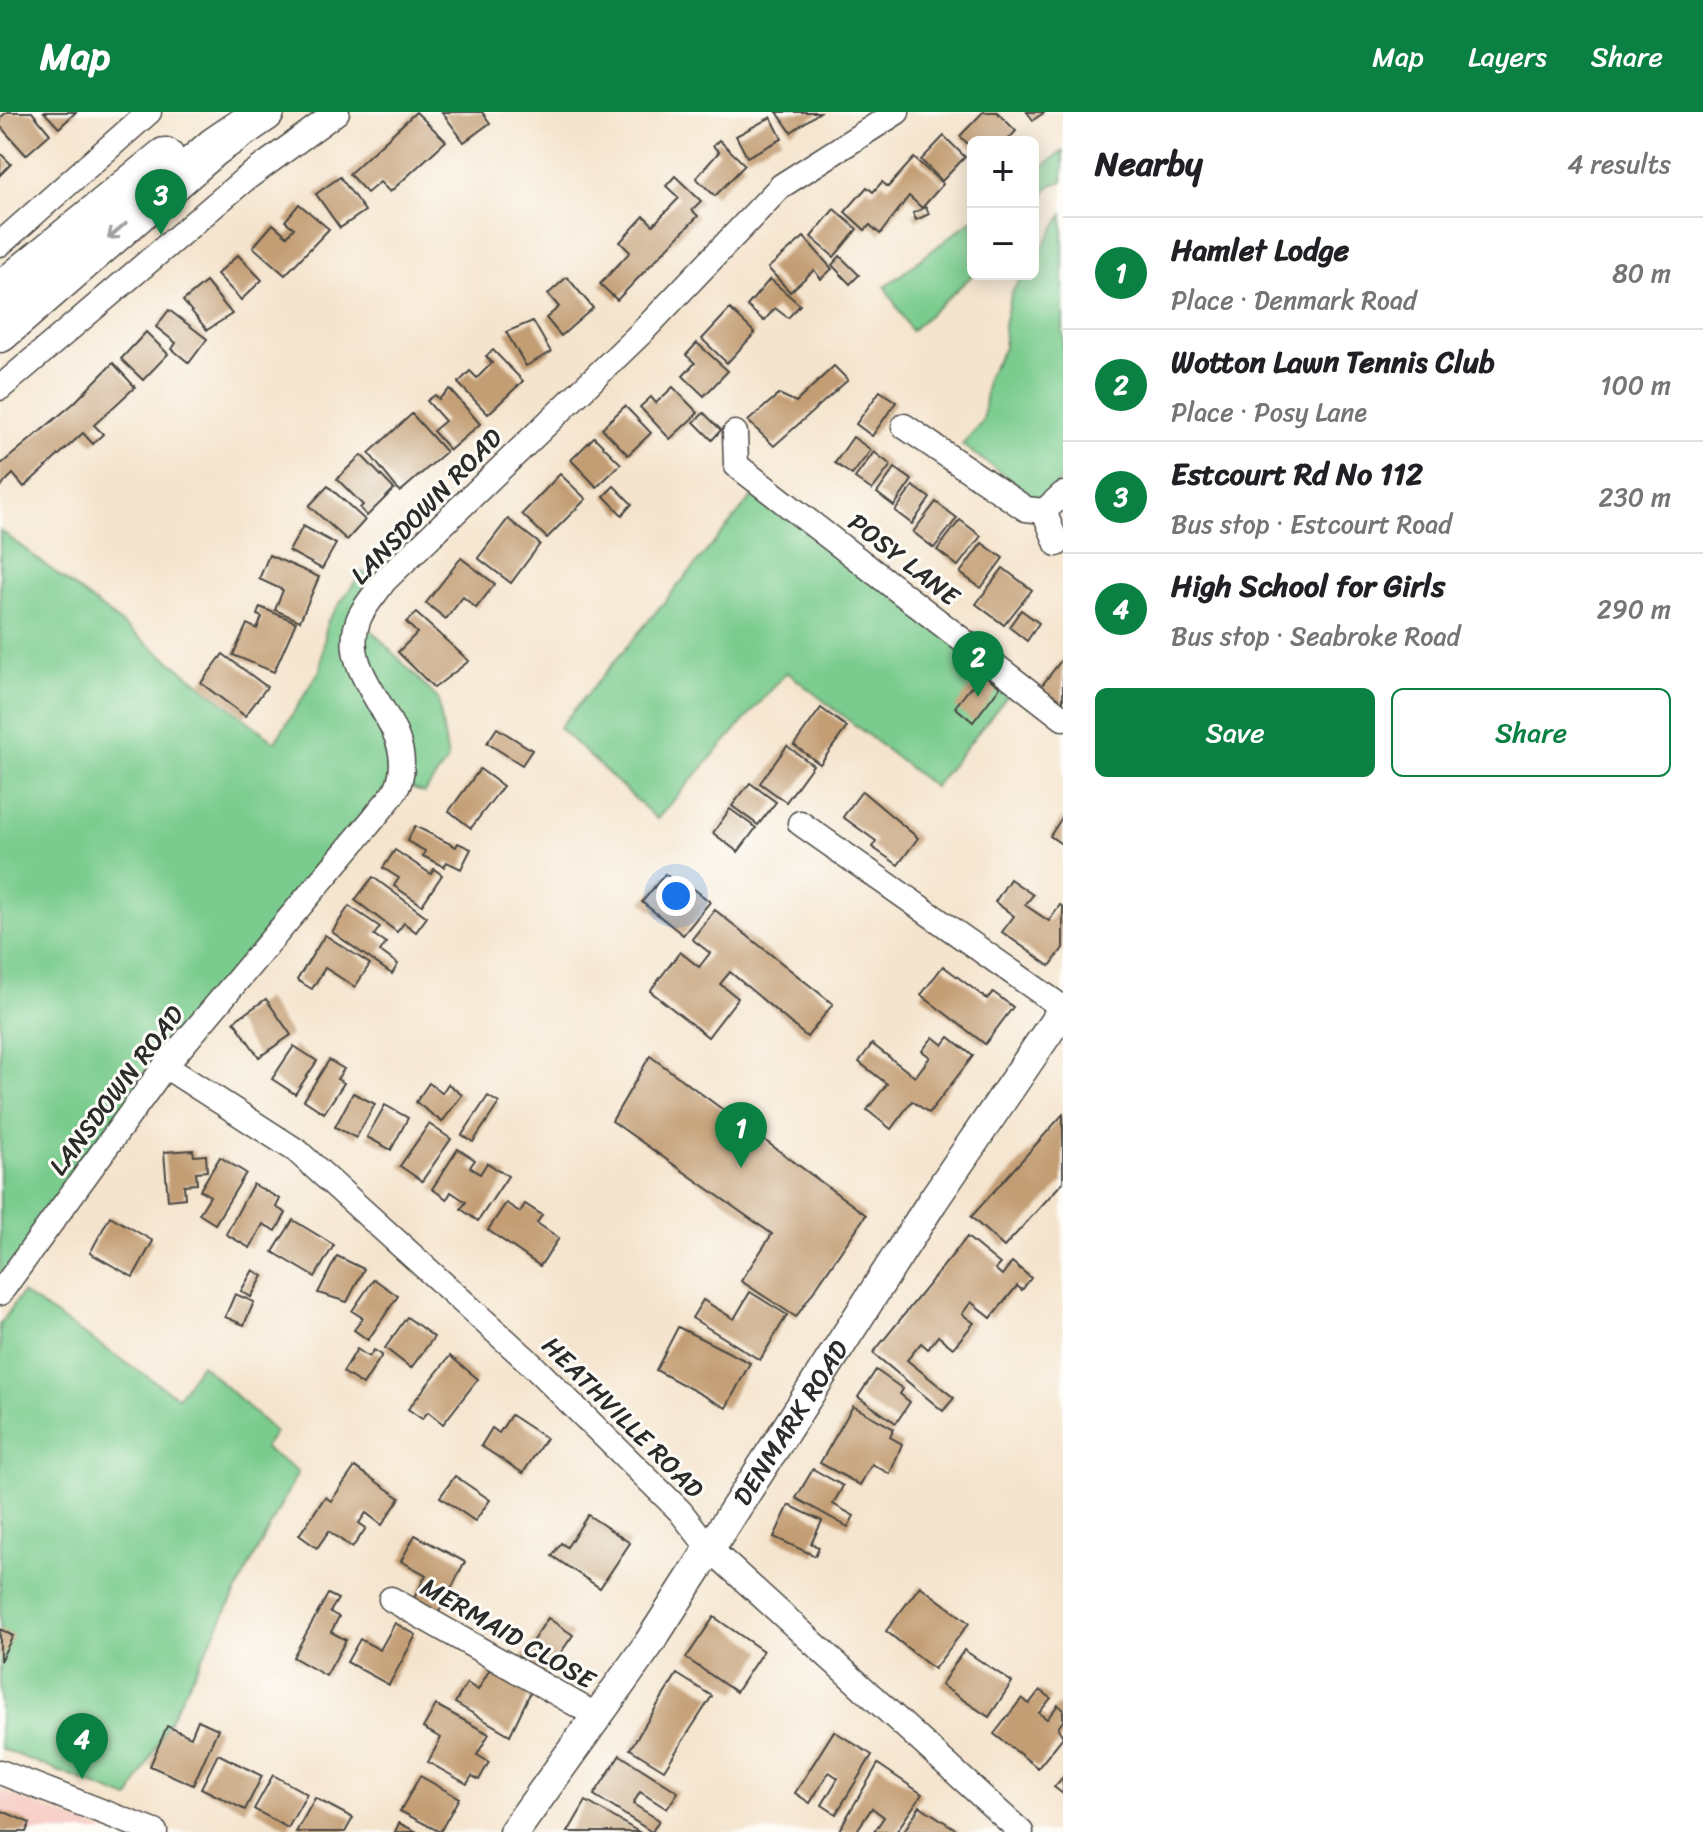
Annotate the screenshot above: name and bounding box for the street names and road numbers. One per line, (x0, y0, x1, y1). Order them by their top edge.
street label: LANSDOWN ROAD (338, 416, 514, 595)
street label: POSY LANE (838, 500, 971, 619)
street label: LANSDOWN ROAD (36, 994, 196, 1185)
street label: HEATHVILLE ROAD (530, 1324, 716, 1510)
street label: DENMARK ROAD (720, 1330, 861, 1515)
street label: MERMAID CLOSE (412, 1564, 606, 1703)

